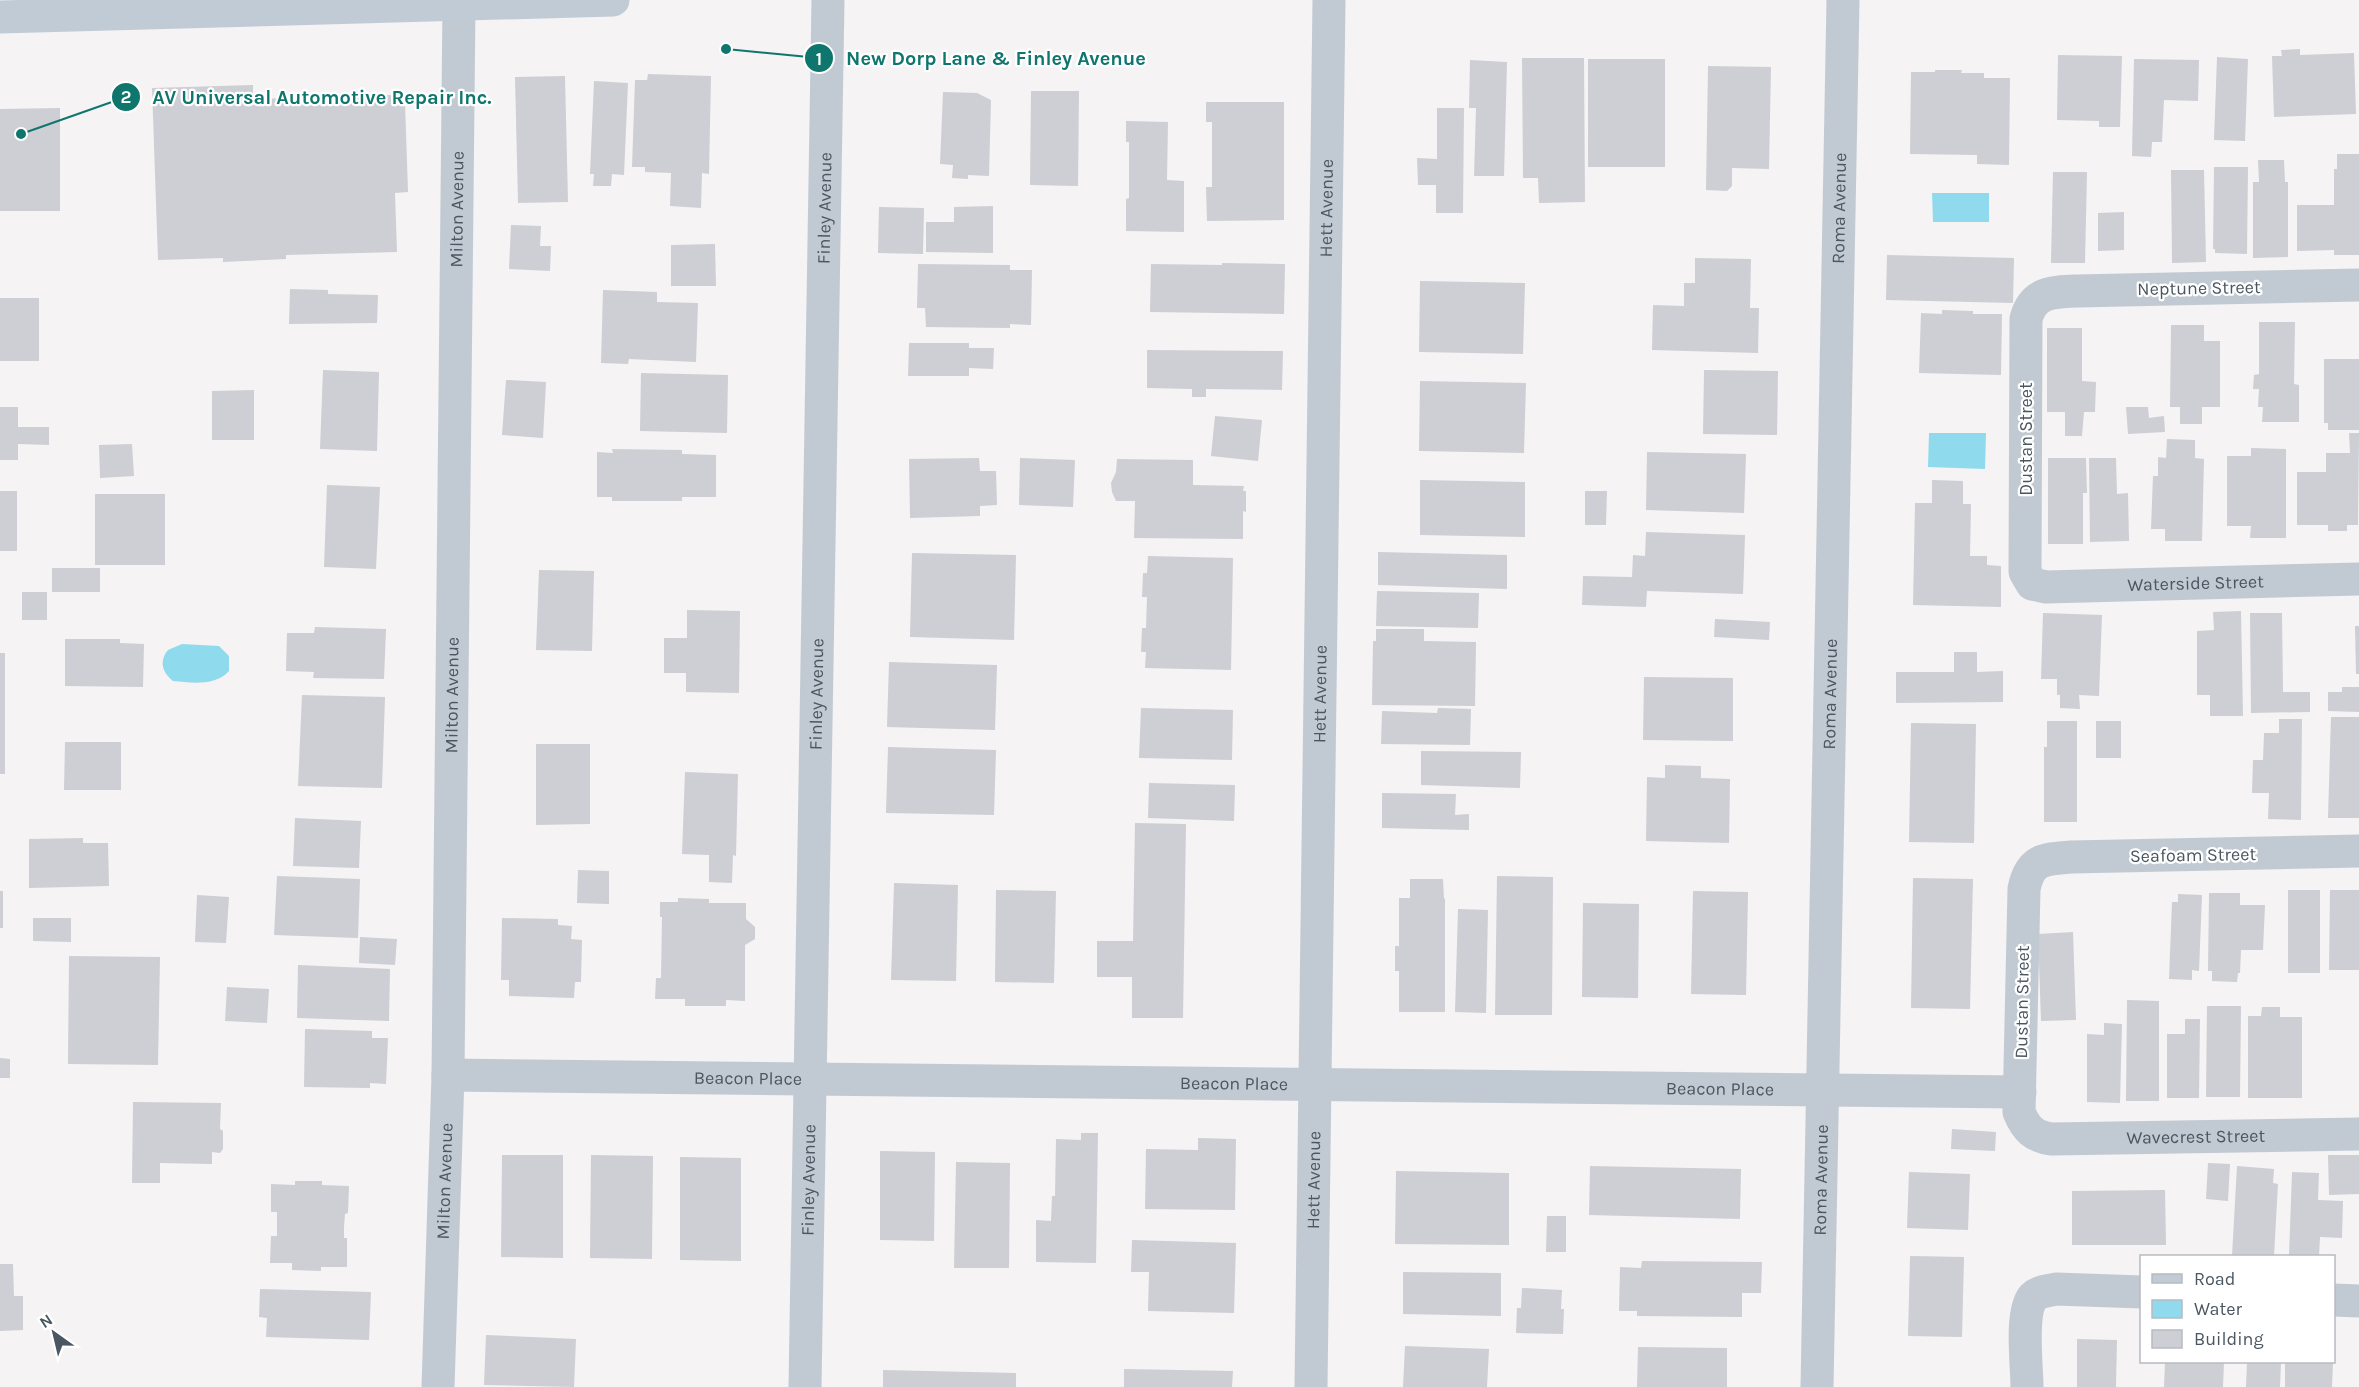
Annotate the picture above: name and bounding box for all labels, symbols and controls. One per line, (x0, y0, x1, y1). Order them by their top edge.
callout: New Dorp Lane & Finley Avenue (804, 39, 1158, 77)
text: New Dorp Lane & Finley Avenue (846, 47, 1146, 70)
text: 1 (816, 48, 822, 70)
callout: AV Universal Automotive Repair Inc. (111, 78, 504, 116)
text: 2 (121, 86, 131, 108)
text: AV Universal Automotive Repair Inc. (152, 86, 492, 109)
street label: Milton Avenue (445, 151, 468, 268)
street label: Finley Avenue (813, 152, 836, 264)
street label: Roma Avenue (1827, 152, 1851, 264)
street label: Hett Avenue (1315, 159, 1338, 257)
street label: Neptune Street (2137, 276, 2261, 300)
street label: Dustan Street (2015, 382, 2037, 496)
street label: Waterside Street (2127, 570, 2264, 596)
street label: Milton Avenue (440, 637, 463, 754)
street label: Finley Avenue (805, 638, 828, 750)
street label: Roma Avenue (1818, 638, 1842, 750)
street label: Hett Avenue (1308, 645, 1332, 743)
street label: Seafoam Street (2130, 843, 2257, 867)
street label: Dustan Street (2010, 945, 2034, 1059)
street label: Beacon Place (694, 1067, 802, 1090)
street label: Beacon Place (1180, 1072, 1288, 1095)
street label: Beacon Place (1666, 1077, 1774, 1100)
street label: Milton Avenue (432, 1122, 457, 1240)
street label: Finley Avenue (797, 1124, 820, 1236)
street label: Roma Avenue (1809, 1124, 1833, 1236)
street label: Wavecrest Street (2126, 1125, 2265, 1149)
street label: Hett Avenue (1302, 1131, 1325, 1229)
legend (2140, 1255, 2335, 1363)
text: Road (2194, 1268, 2235, 1290)
text: Water (2194, 1298, 2242, 1320)
north arrow (24, 1303, 84, 1363)
text: N (36, 1310, 56, 1332)
text: Building (2194, 1328, 2264, 1350)

